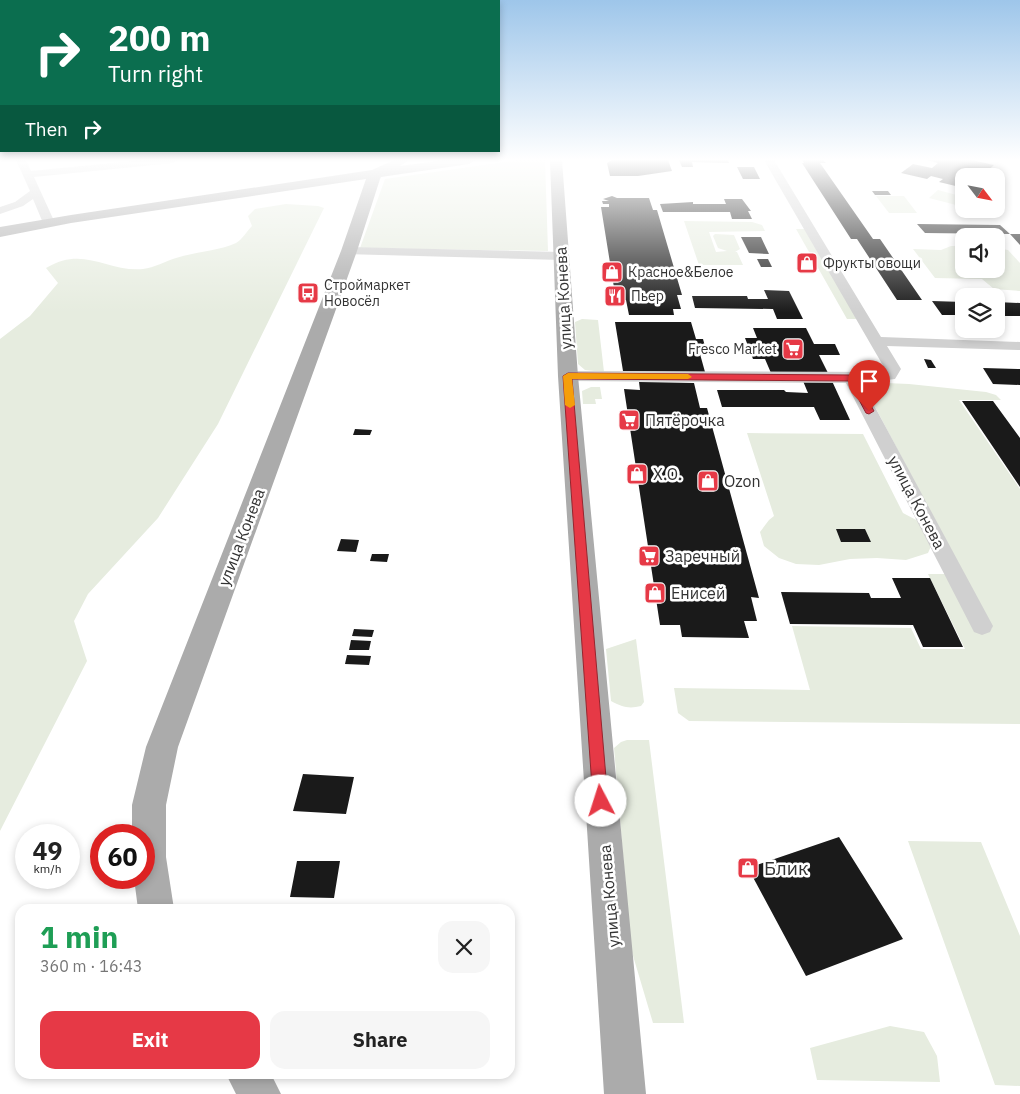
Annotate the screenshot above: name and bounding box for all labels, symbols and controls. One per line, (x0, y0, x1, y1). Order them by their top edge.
text: 200 m (108, 15, 211, 61)
icon: right (25, 20, 90, 85)
text: Turn right (108, 59, 203, 88)
icon: right (78, 115, 106, 143)
text: Then (25, 117, 68, 141)
north arrow (955, 168, 1005, 218)
map controls (955, 168, 1005, 338)
button: sound (955, 228, 1005, 278)
street label: улица Конева (550, 246, 576, 350)
shop icon: Фрукты овощи (795, 251, 819, 275)
place label: Фрукты овощи (823, 254, 921, 272)
shop icon: Красное&Белое (600, 260, 624, 284)
place label: Красное&Белое (628, 263, 734, 281)
place label: Строймаркет Новосёл (324, 276, 411, 310)
bus stop icon: Строймаркет Новосёл (296, 281, 320, 305)
restaurant icon: Пьер (603, 284, 627, 308)
place label: Пьер (631, 287, 664, 305)
button: layers (955, 288, 1005, 338)
supermarket icon: Fresco Market (781, 337, 805, 361)
place label: Fresco Market (688, 340, 777, 358)
pin (848, 360, 890, 411)
icon: arrive (855, 367, 883, 395)
supermarket icon: Пятёрочка (617, 408, 641, 432)
place label: Пятёрочка (645, 410, 725, 430)
street label: улица Конева (884, 452, 950, 552)
shop icon: X.O. (625, 462, 649, 486)
place label: X.O. (653, 464, 682, 484)
shop icon: Ozon (696, 469, 720, 493)
place label: Ozon (724, 471, 761, 491)
street label: улица Конева (213, 485, 269, 589)
supermarket icon: Заречный (637, 544, 661, 568)
place label: Заречный (665, 546, 740, 566)
shop icon: Енисей (643, 581, 667, 605)
place label: Енисей (671, 583, 725, 603)
position arrow (574, 774, 626, 826)
speed limit sign: 60 (90, 824, 155, 889)
text: 49 (32, 834, 63, 867)
street label: улица Конева (595, 843, 623, 948)
shop icon: Блик (736, 856, 760, 880)
place label: Блик (764, 856, 808, 880)
text: km/h (33, 861, 62, 876)
text: 1 min (40, 917, 118, 956)
button: close (438, 921, 490, 973)
text: 360 m · 16:43 (40, 956, 142, 976)
button: Exit (40, 1011, 260, 1069)
button: Share (270, 1011, 490, 1069)

